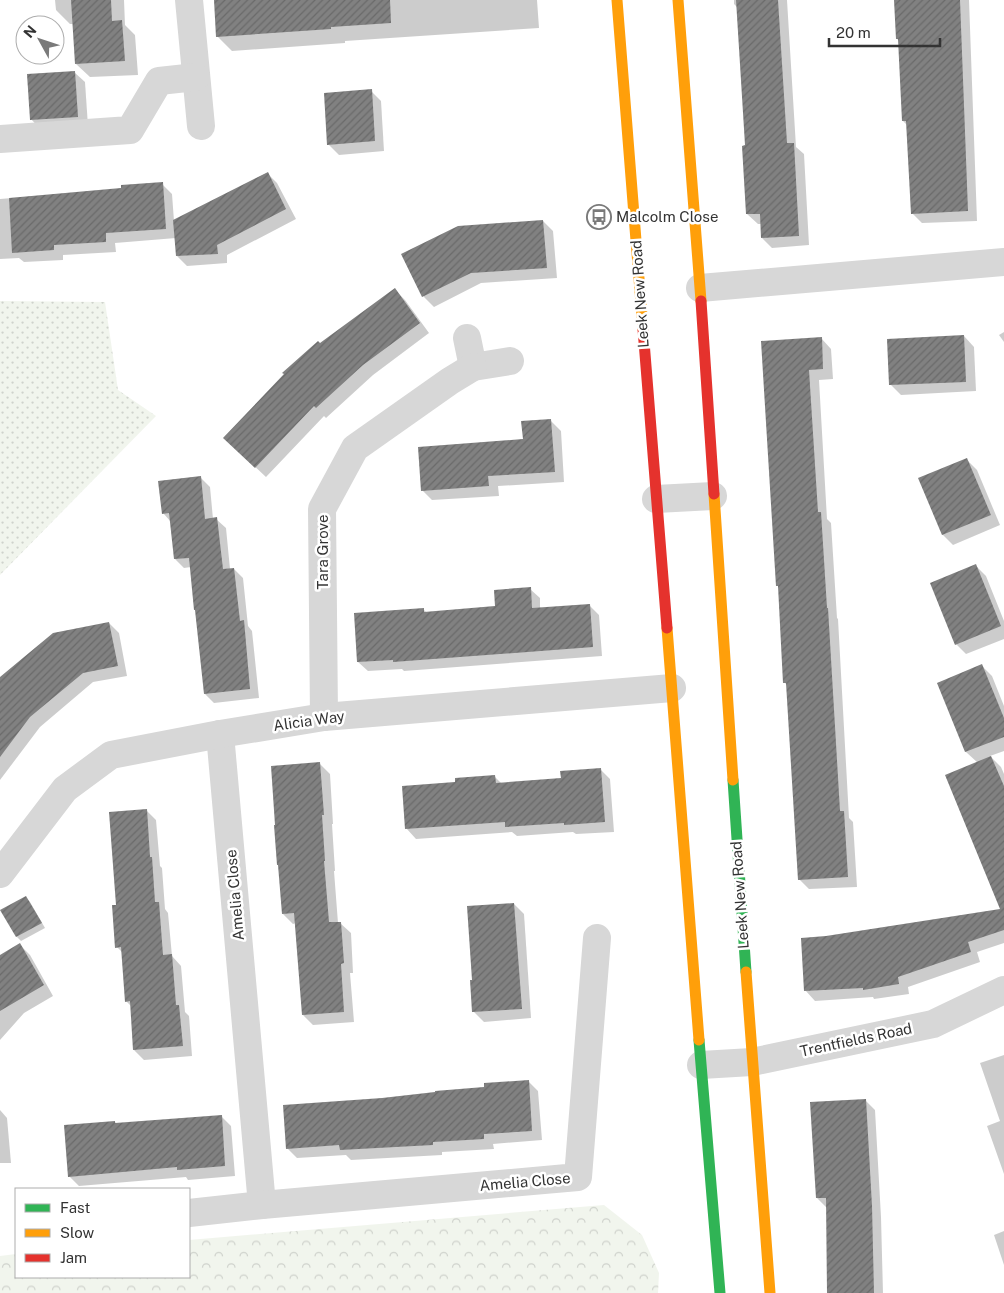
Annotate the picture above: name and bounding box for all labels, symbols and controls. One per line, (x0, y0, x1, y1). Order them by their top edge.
north arrow (15, 15, 65, 65)
scale bar (829, 15, 940, 47)
text: N (20, 22, 40, 41)
text: 20 m (836, 24, 871, 41)
bus stop icon: Malcolm Close (586, 204, 612, 230)
place label: Malcolm Close (616, 208, 718, 225)
street label: Leek New Road (627, 240, 652, 348)
street label: Tara Grove (314, 515, 331, 589)
street label: Alicia Way (272, 707, 346, 734)
street label: Leek New Road (727, 841, 752, 949)
street label: Amelia Close (222, 849, 247, 941)
street label: Trentfields Road (798, 1019, 913, 1060)
street label: Amelia Close (479, 1169, 571, 1194)
legend (15, 1188, 190, 1278)
text: Fast (60, 1199, 90, 1216)
text: Slow (60, 1224, 95, 1241)
text: Jam (60, 1249, 87, 1266)

